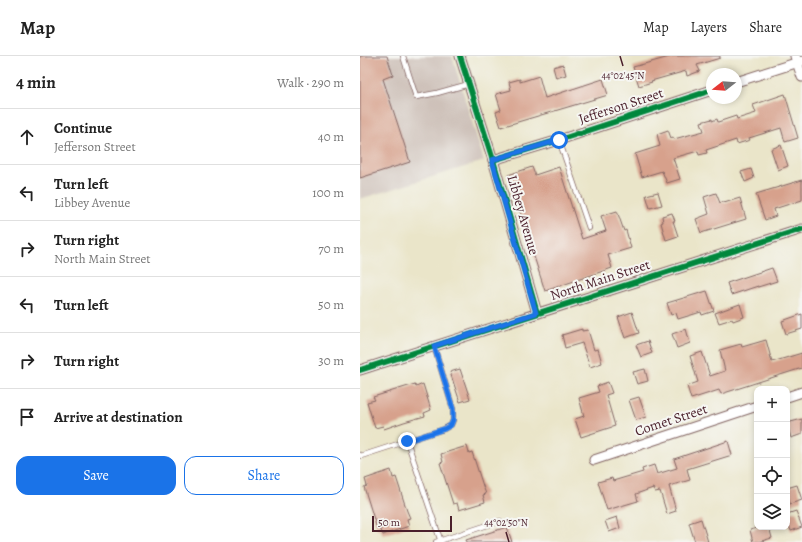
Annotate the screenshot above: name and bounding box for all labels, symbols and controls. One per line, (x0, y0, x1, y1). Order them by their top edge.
text: Map (20, 15, 55, 41)
text: Map (643, 18, 669, 37)
text: Layers (691, 18, 727, 37)
text: Share (749, 18, 782, 37)
north arrow (706, 68, 742, 104)
text: 44°02'45"N (602, 69, 644, 82)
text: 4 min (16, 71, 56, 94)
text: Walk · 290 m (277, 74, 344, 91)
street label: Jefferson Street (576, 83, 666, 129)
text: Continue (54, 118, 112, 138)
icon: ahead (16, 126, 38, 148)
text: 40 m (318, 128, 344, 145)
route start (550, 131, 568, 149)
text: Jefferson Street (54, 138, 136, 155)
street label: Libbey Avenue (503, 173, 543, 257)
text: Turn left (54, 174, 109, 194)
icon: left (16, 182, 38, 204)
text: 100 m (312, 184, 344, 201)
text: Libbey Avenue (54, 194, 130, 211)
text: Turn right (54, 230, 119, 250)
icon: right (16, 238, 38, 260)
text: 70 m (318, 240, 344, 257)
text: North Main Street (54, 250, 151, 267)
street label: North Main Street (548, 255, 653, 305)
icon: left (16, 294, 38, 316)
text: Turn left (54, 295, 109, 315)
text: 50 m (318, 296, 344, 313)
icon: right (16, 350, 38, 372)
text: Turn right (54, 351, 119, 371)
text: 30 m (318, 352, 344, 369)
map controls (754, 386, 790, 530)
button: + (754, 386, 790, 422)
street label: Comet Street (632, 399, 710, 441)
icon: arrive (16, 406, 38, 428)
text: Arrive at destination (54, 407, 183, 427)
button: − (754, 422, 790, 458)
route end (398, 432, 416, 450)
button: Save (16, 456, 176, 495)
button: Share (184, 456, 344, 495)
button: locate (754, 458, 790, 494)
button: layers (754, 494, 790, 530)
scale bar (372, 514, 452, 533)
text: 50 m (378, 515, 400, 530)
text: 44°02'50"N (484, 516, 528, 529)

